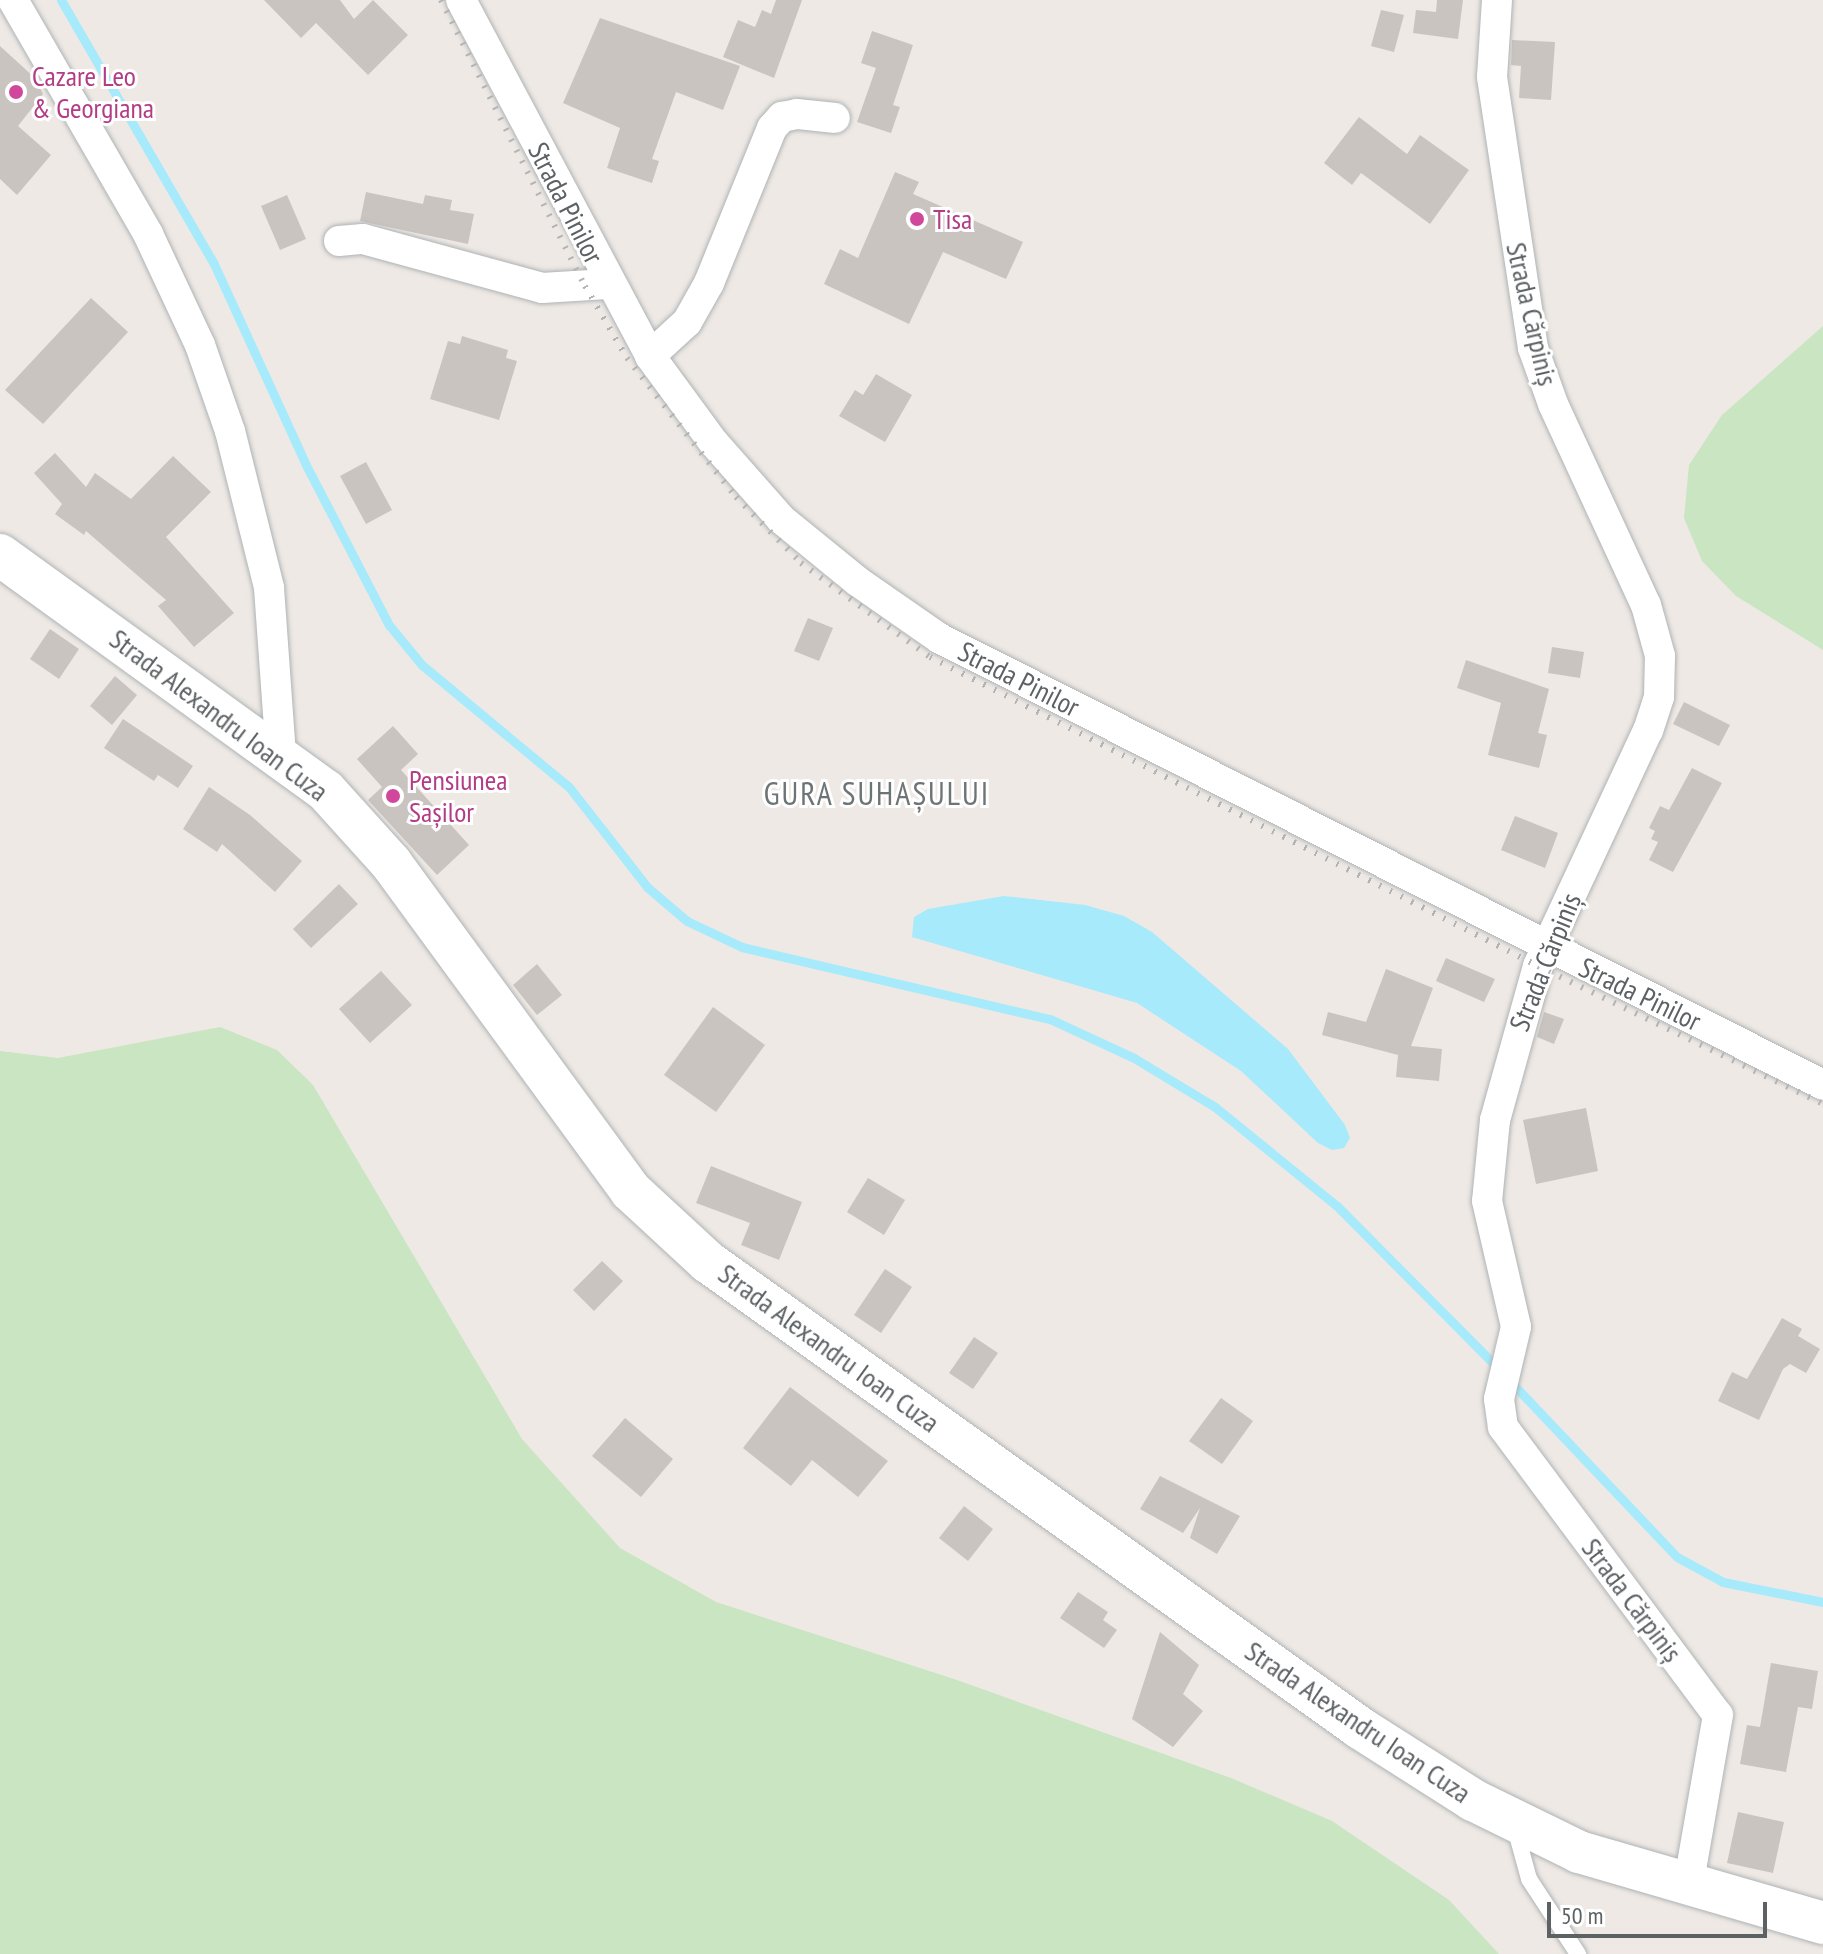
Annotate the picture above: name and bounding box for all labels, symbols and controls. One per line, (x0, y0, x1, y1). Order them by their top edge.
place label: Cazare Leo & Georgiana (32, 59, 154, 125)
marker: Cazare Leo & Georgiana (7, 83, 25, 101)
street label: Strada Pinilor (521, 137, 611, 269)
place label: Tisa (933, 202, 972, 236)
marker: Tisa (908, 210, 926, 228)
street label: Strada Cărpiniș (1499, 239, 1565, 389)
street label: Strada Alexandru Ioan Cuza (103, 622, 335, 808)
street label: Strada Pinilor (953, 634, 1085, 724)
place label: Pensiunea Sașilor (409, 763, 507, 829)
district label: GURA SUHAȘULUI (763, 774, 991, 812)
marker: Pensiunea Sașilor (384, 787, 402, 805)
street label: Strada Cărpiniș (1502, 888, 1588, 1036)
street label: Strada Pinilor (1574, 950, 1706, 1038)
street label: Strada Alexandru Ioan Cuza (712, 1256, 946, 1440)
street label: Strada Cărpiniș (1575, 1532, 1689, 1668)
street label: Strada Alexandru Ioan Cuza (1239, 1634, 1477, 1810)
scale bar (1551, 1886, 1771, 1936)
text: 50 m (1561, 1900, 1603, 1931)

